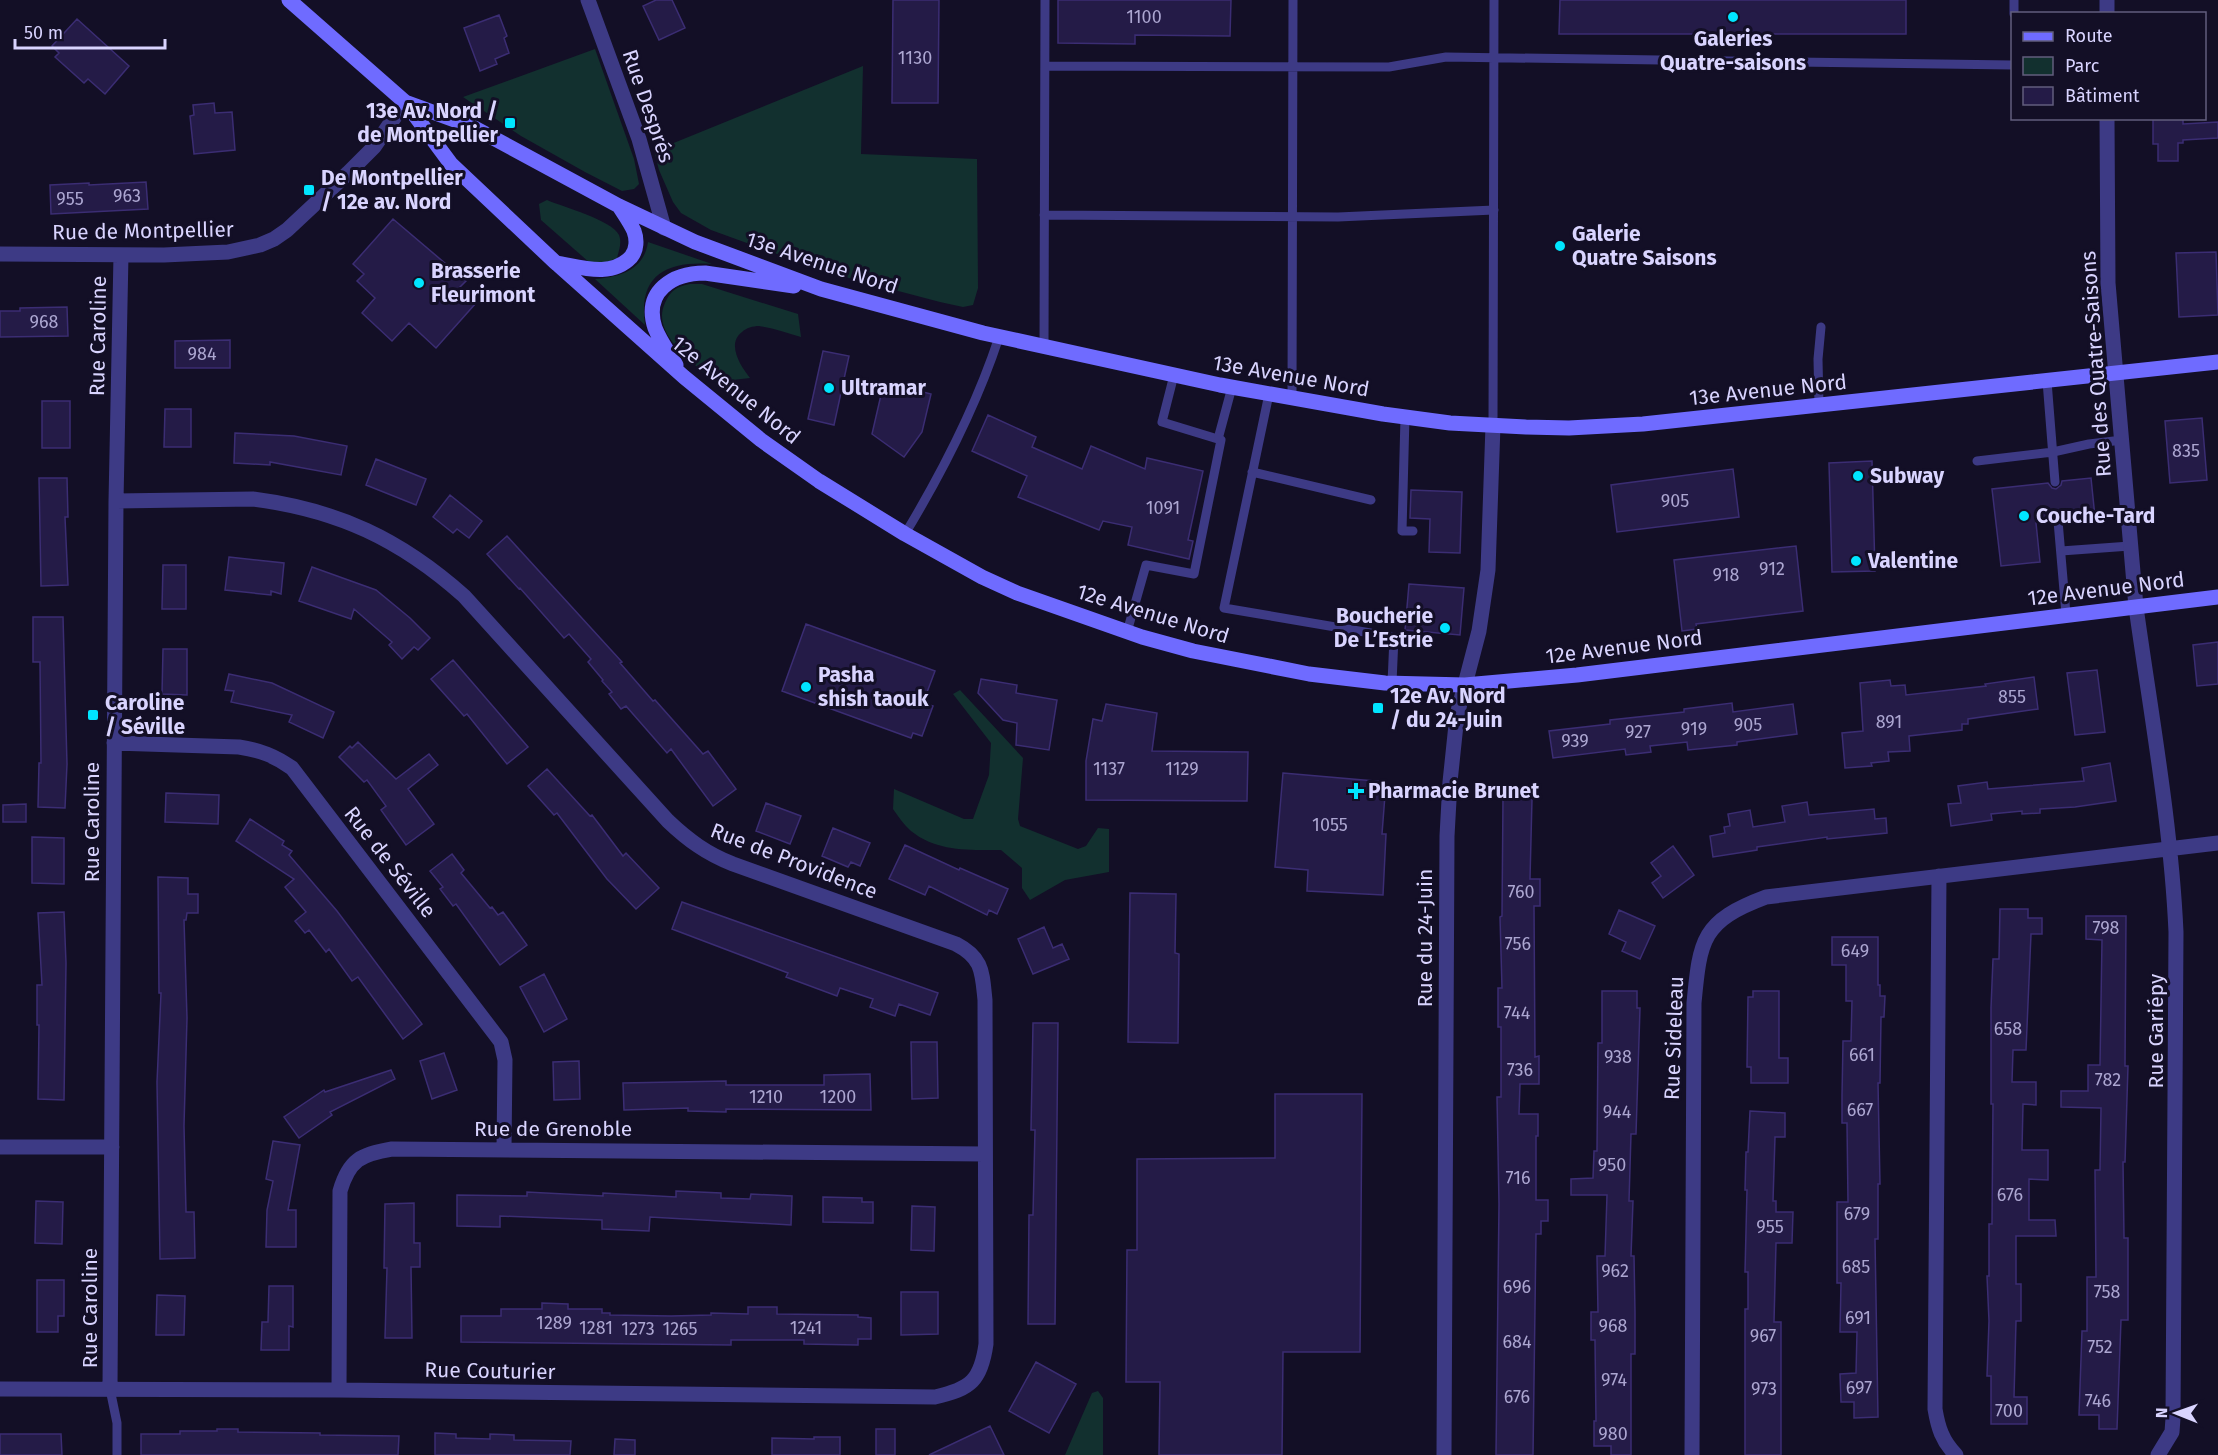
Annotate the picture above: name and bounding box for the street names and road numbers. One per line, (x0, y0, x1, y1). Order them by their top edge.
street label: Rue Després (617, 46, 680, 166)
street label: Rue de Montpellier (52, 216, 234, 246)
street label: 13e Avenue Nord (743, 226, 901, 300)
street label: Rue des Quatre-Saisons (2075, 250, 2117, 478)
street label: Rue Caroline (84, 276, 112, 396)
street label: 12e Avenue Nord (666, 330, 806, 450)
street label: 13e Avenue Nord (1211, 349, 1371, 403)
street label: 13e Avenue Nord (1688, 369, 1848, 411)
street label: 12e Avenue Nord (2026, 566, 2186, 612)
street label: 12e Avenue Nord (1074, 578, 1232, 650)
street label: 12e Avenue Nord (1544, 624, 1704, 670)
street label: Rue Caroline (79, 762, 105, 882)
street label: Rue de Séville (338, 801, 442, 923)
street label: Rue de Providence (707, 817, 881, 905)
street label: Rue du 24-Juin (1412, 869, 1438, 1007)
street label: Rue Gariépy (2143, 973, 2169, 1088)
street label: Rue Sideleau (1659, 975, 1689, 1101)
street label: Rue de Grenoble (474, 1116, 632, 1142)
street label: Rue Caroline (77, 1248, 103, 1368)
street label: Rue Couturier (424, 1357, 556, 1385)

